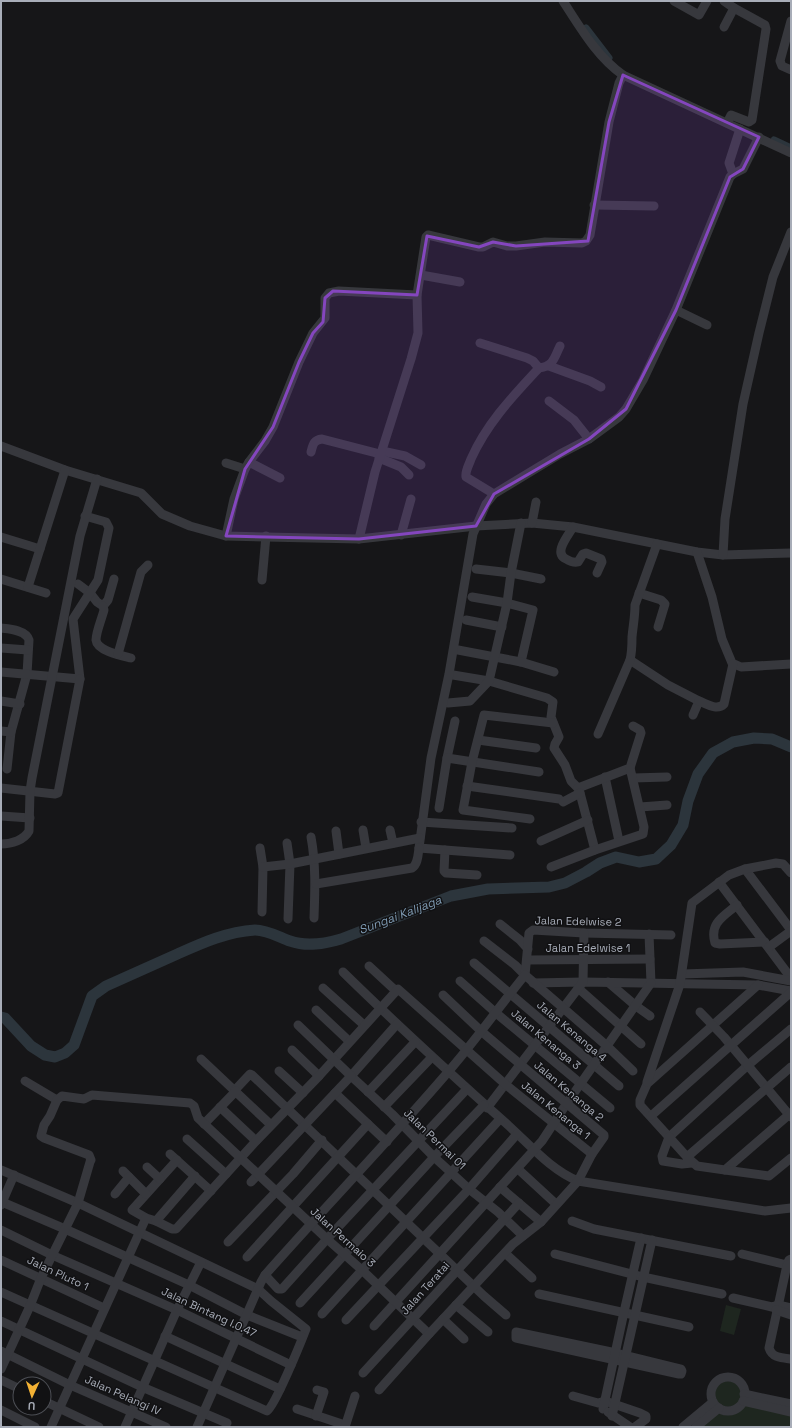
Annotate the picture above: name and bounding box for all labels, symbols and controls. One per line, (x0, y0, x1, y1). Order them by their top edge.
water label: Sungai Kalijaga (356, 892, 444, 938)
street label: Jalan Edelwise 2 (534, 913, 622, 929)
street label: Jalan Edelwise 1 (546, 941, 630, 955)
street label: Jalan Kenanga 4 (534, 998, 610, 1064)
street label: Jalan Kenanga 3 (508, 1006, 584, 1072)
street label: Jalan Kenanga 2 (531, 1058, 607, 1125)
street label: Jalan Kenanga 1 (519, 1078, 593, 1142)
street label: Jalan Permai 01 (401, 1106, 469, 1172)
street label: Jalan Permaio 3 (307, 1204, 379, 1270)
street label: Jalan Pluto 1 (25, 1253, 91, 1293)
street label: Jalan Teratai (397, 1258, 453, 1317)
street label: Jalan Bintang I.0.47 (159, 1284, 259, 1340)
street label: Jalan Pelangi IV (83, 1372, 163, 1418)
north arrow (12, 1376, 52, 1416)
text: U (27, 1399, 36, 1413)

